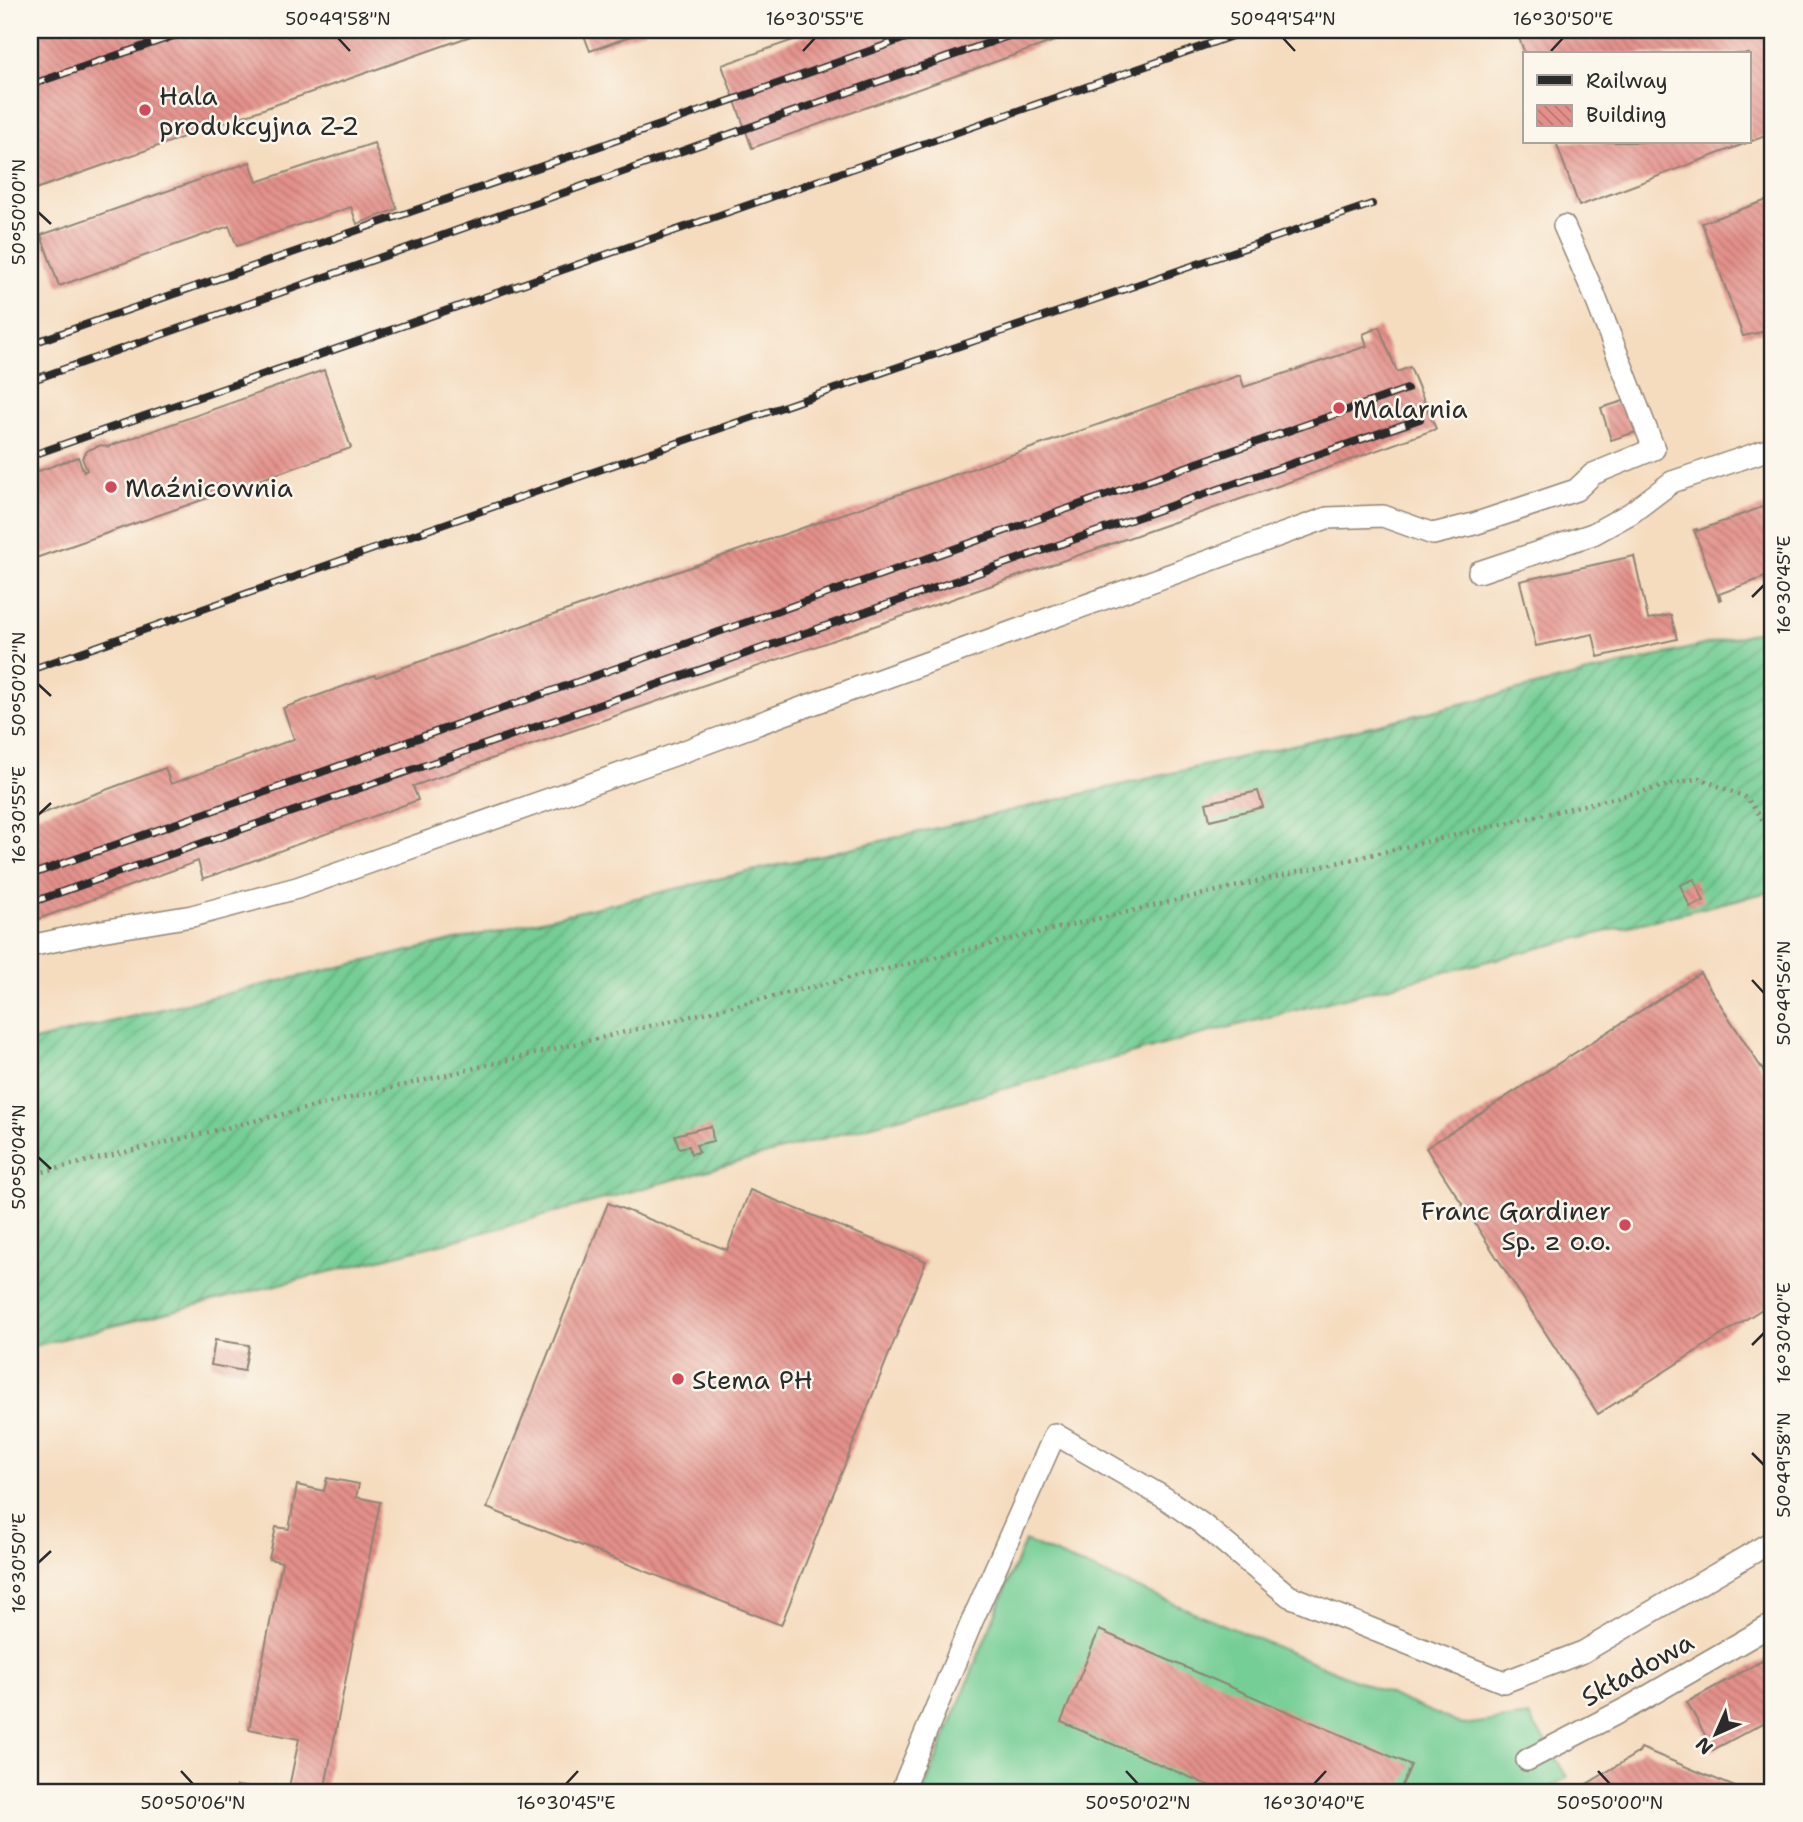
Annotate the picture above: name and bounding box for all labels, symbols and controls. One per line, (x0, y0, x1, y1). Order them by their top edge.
text: 50°49'58"N (285, 7, 391, 31)
text: 16°30'55"E (766, 7, 864, 31)
text: 50°49'54"N (1230, 7, 1336, 31)
text: 16°30'50"E (1513, 7, 1613, 31)
legend (1523, 52, 1750, 144)
text: Railway (1586, 67, 1668, 95)
place label: Hala produkcyjna Z-2 (159, 78, 359, 143)
text: Building (1586, 101, 1666, 129)
marker: Hala produkcyjna Z-2 (137, 102, 153, 118)
text: 50°50'00"N (7, 159, 31, 265)
place label: Malarnia (1353, 391, 1468, 426)
marker: Malarnia (1331, 400, 1347, 416)
place label: Maźnicownia (125, 470, 293, 505)
marker: Maźnicownia (103, 479, 119, 495)
text: 16°30'45"E (1772, 535, 1796, 635)
text: 50°50'02"N (7, 631, 31, 737)
text: 16°30'55"E (7, 766, 31, 864)
text: 50°49'56"N (1772, 941, 1796, 1045)
text: 50°50'04"N (7, 1104, 31, 1210)
place label: Franc Gardiner Sp. z o.o. (1421, 1193, 1611, 1258)
marker: Franc Gardiner Sp. z o.o. (1617, 1217, 1633, 1233)
text: 16°30'40"E (1772, 1282, 1796, 1384)
place label: Stema PH (692, 1362, 813, 1397)
marker: Stema PH (670, 1371, 686, 1387)
text: 50°49'58"N (1772, 1412, 1796, 1518)
text: 16°30'50"E (7, 1513, 31, 1613)
street label: Składowa (1574, 1624, 1700, 1714)
north arrow (1680, 1700, 1750, 1770)
text: N (1690, 1732, 1718, 1760)
text: 50°50'06"N (140, 1791, 246, 1815)
text: 16°30'45"E (516, 1791, 616, 1815)
text: 50°50'02"N (1085, 1791, 1191, 1815)
text: 16°30'40"E (1263, 1791, 1365, 1815)
text: 50°50'00"N (1557, 1791, 1663, 1815)

